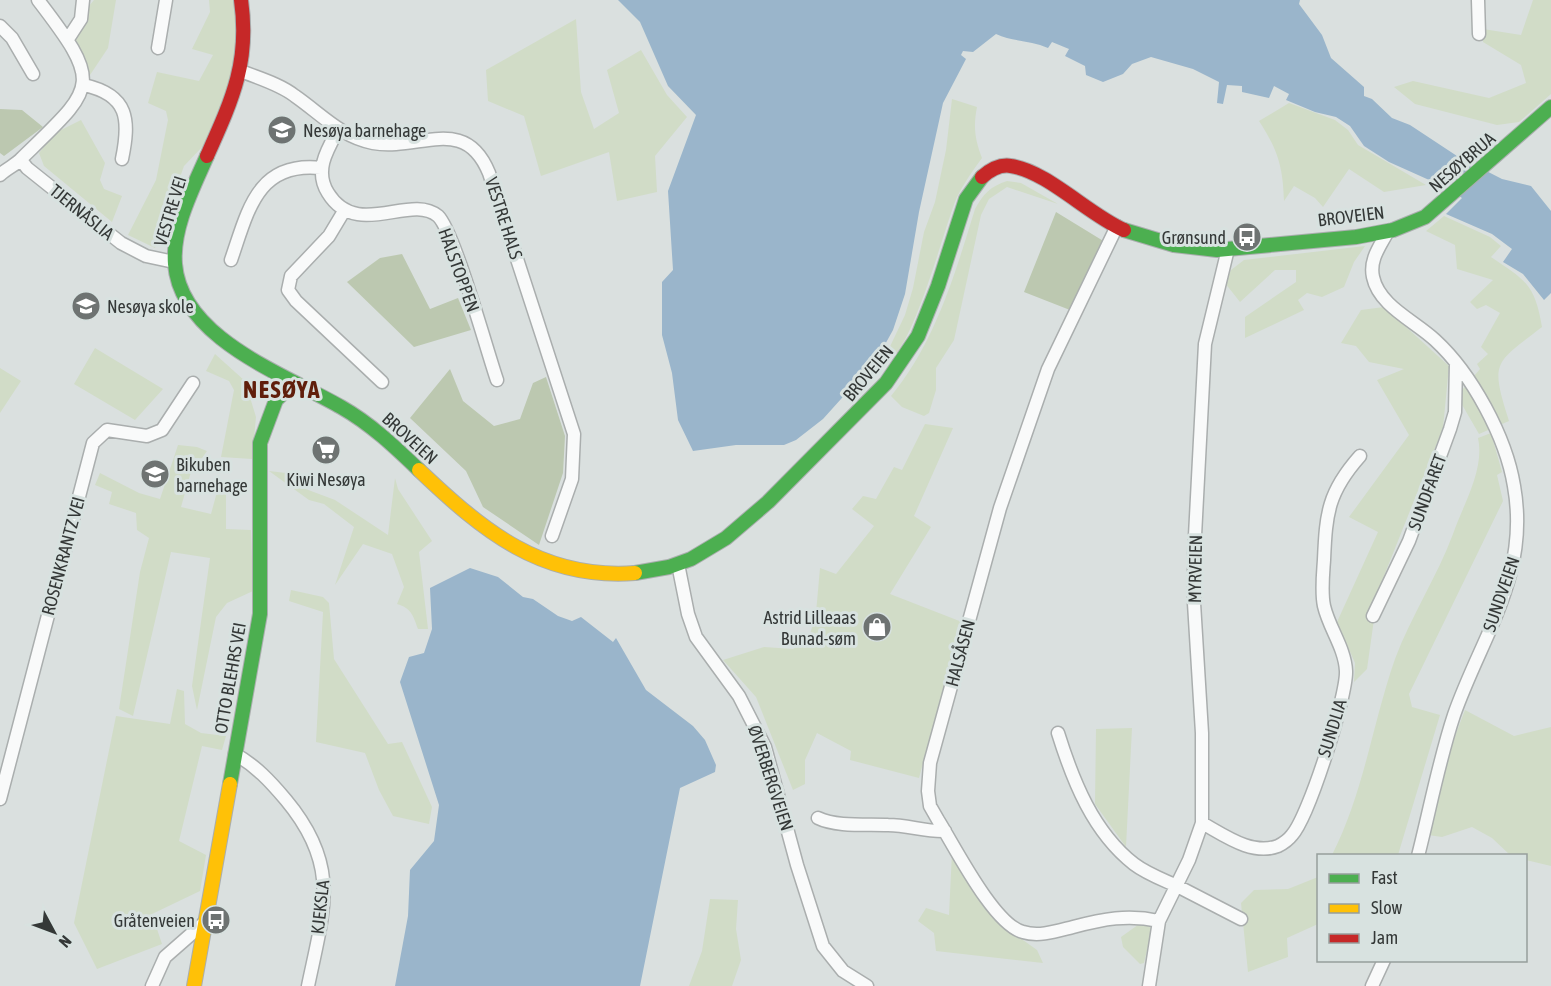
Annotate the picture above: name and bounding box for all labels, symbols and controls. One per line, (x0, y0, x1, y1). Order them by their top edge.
school or university icon: Nesøya barnehage (266, 114, 298, 146)
place label: Nesøya barnehage (303, 120, 426, 141)
street label: NESØYBRUA (1425, 127, 1500, 196)
street label: VESTRE VEI (149, 173, 191, 249)
street label: VESTRE HALS (481, 174, 527, 262)
street label: TJERNÅSLIA (46, 180, 119, 244)
street label: BROVEIEN (1316, 201, 1386, 231)
bus stop icon: Grønsund (1231, 221, 1263, 253)
street label: HALSTOPPEN (434, 225, 484, 315)
place label: Grønsund (1162, 227, 1226, 248)
school or university icon: Nesøya skole (70, 290, 102, 322)
place label: Nesøya skole (107, 296, 194, 317)
street label: BROVEIEN (838, 341, 898, 405)
district label: NESØYA (243, 376, 321, 403)
street label: BROVEIEN (378, 408, 442, 468)
supermarket icon: Kiwi Nesøya (310, 434, 342, 466)
street label: SUNDFARET (1404, 451, 1450, 533)
place label: Bikuben barnehage (176, 454, 248, 496)
school or university icon: Bikuben barnehage (139, 458, 171, 490)
place label: Kiwi Nesøya (286, 469, 366, 490)
street label: ROSENKRANTZ VEI (37, 494, 89, 618)
street label: MYRVEIEN (1184, 535, 1206, 603)
street label: SUNDVEIEN (1478, 554, 1524, 634)
place label: Astrid Lilleaas Bunad-søm (763, 607, 856, 649)
shop icon: Astrid Lilleaas Bunad-søm (861, 611, 893, 643)
street label: HALSÅSEN (941, 617, 979, 689)
street label: OTTO BLEHRS VEI (210, 621, 250, 735)
street label: SUNDLIA (1313, 696, 1351, 759)
street label: ØVERBERGVEIEN (744, 723, 798, 833)
legend (1317, 854, 1527, 962)
text: Fast (1371, 867, 1398, 888)
street label: KJEKSLA (307, 879, 333, 935)
text: Slow (1371, 897, 1402, 918)
north arrow (24, 902, 84, 962)
bus stop icon: Gråtenveien (200, 904, 232, 936)
place label: Gråtenveien (114, 910, 195, 931)
text: Jam (1371, 927, 1398, 948)
text: N (55, 932, 75, 951)

